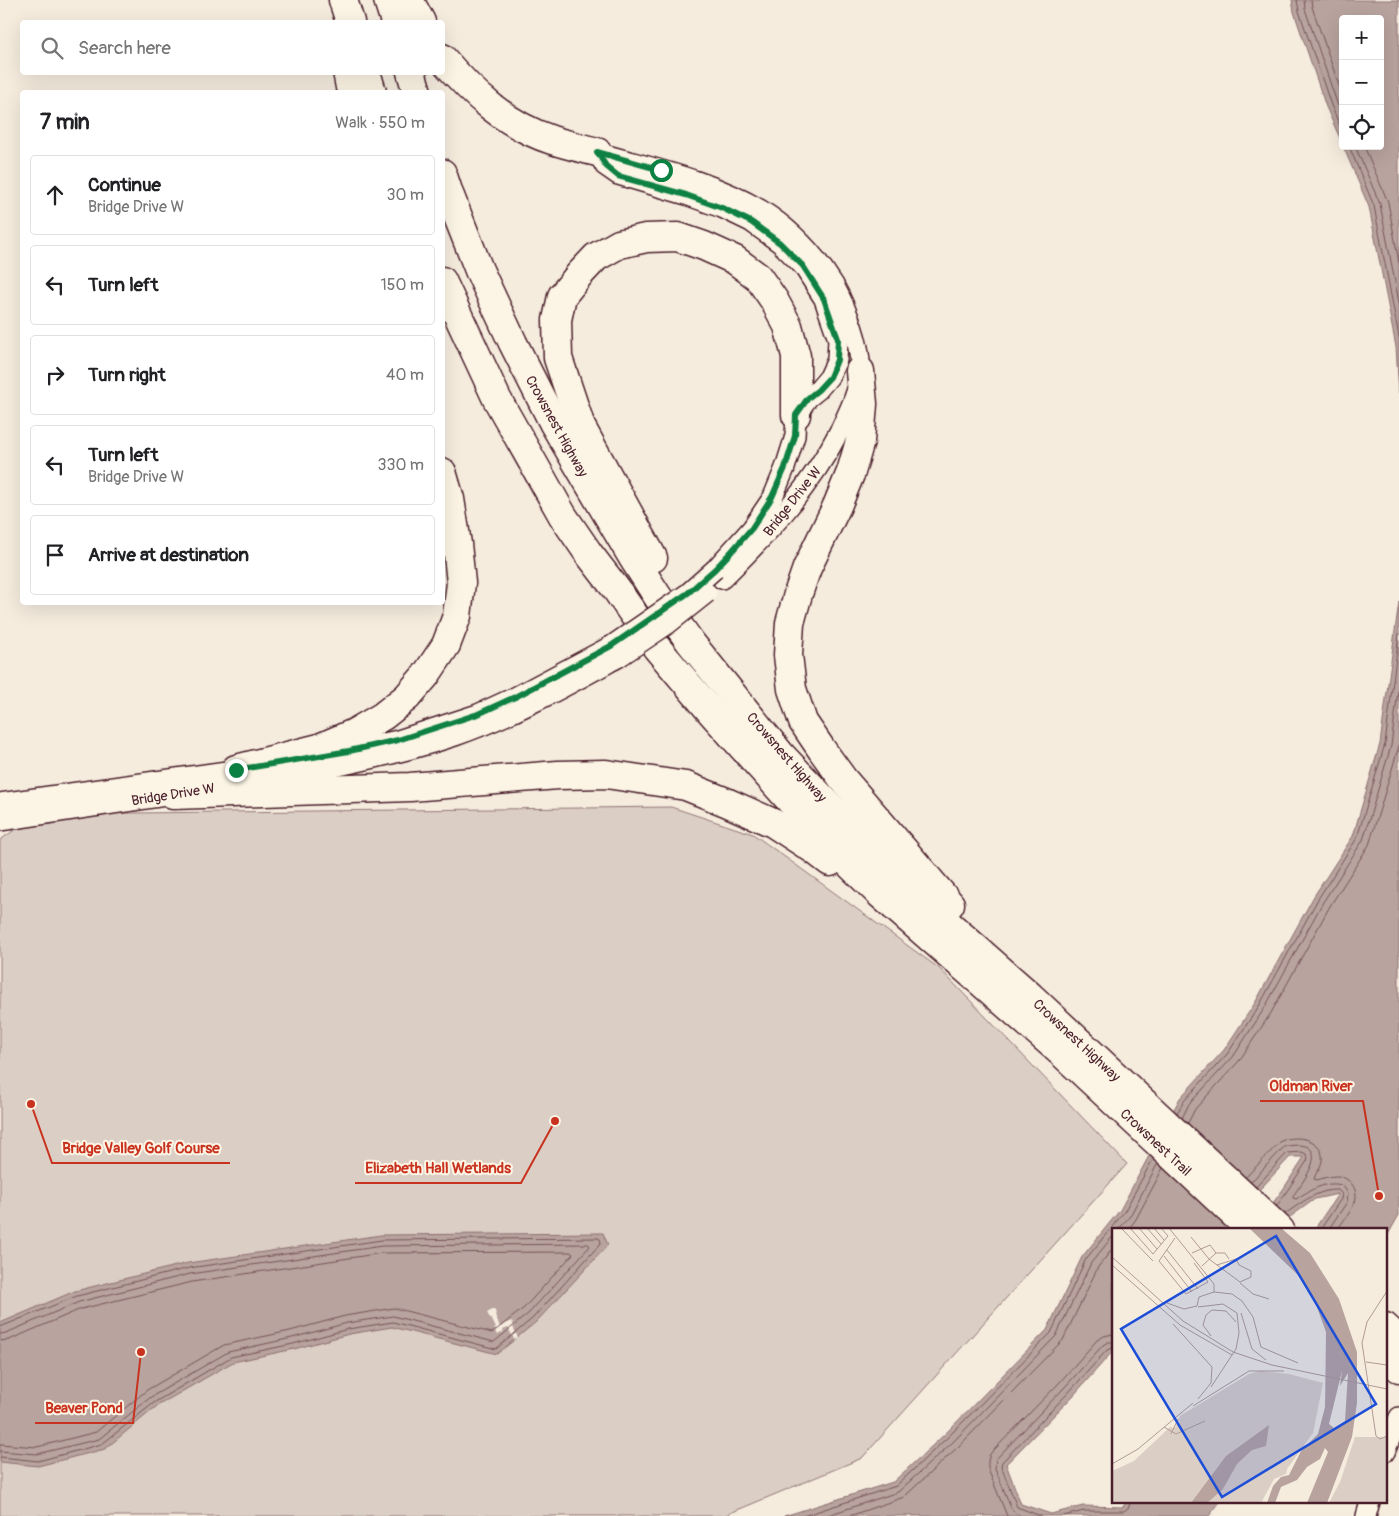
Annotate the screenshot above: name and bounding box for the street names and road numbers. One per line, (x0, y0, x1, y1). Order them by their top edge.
street label: Crowsnest Highway (522, 373, 591, 480)
street label: Bridge Drive W (760, 463, 825, 540)
street label: Crowsnest Highway (743, 709, 830, 806)
street label: Bridge Drive W (130, 780, 216, 809)
street label: Crowsnest Highway (1029, 996, 1124, 1085)
street label: Crowsnest Trail (1117, 1105, 1195, 1180)

